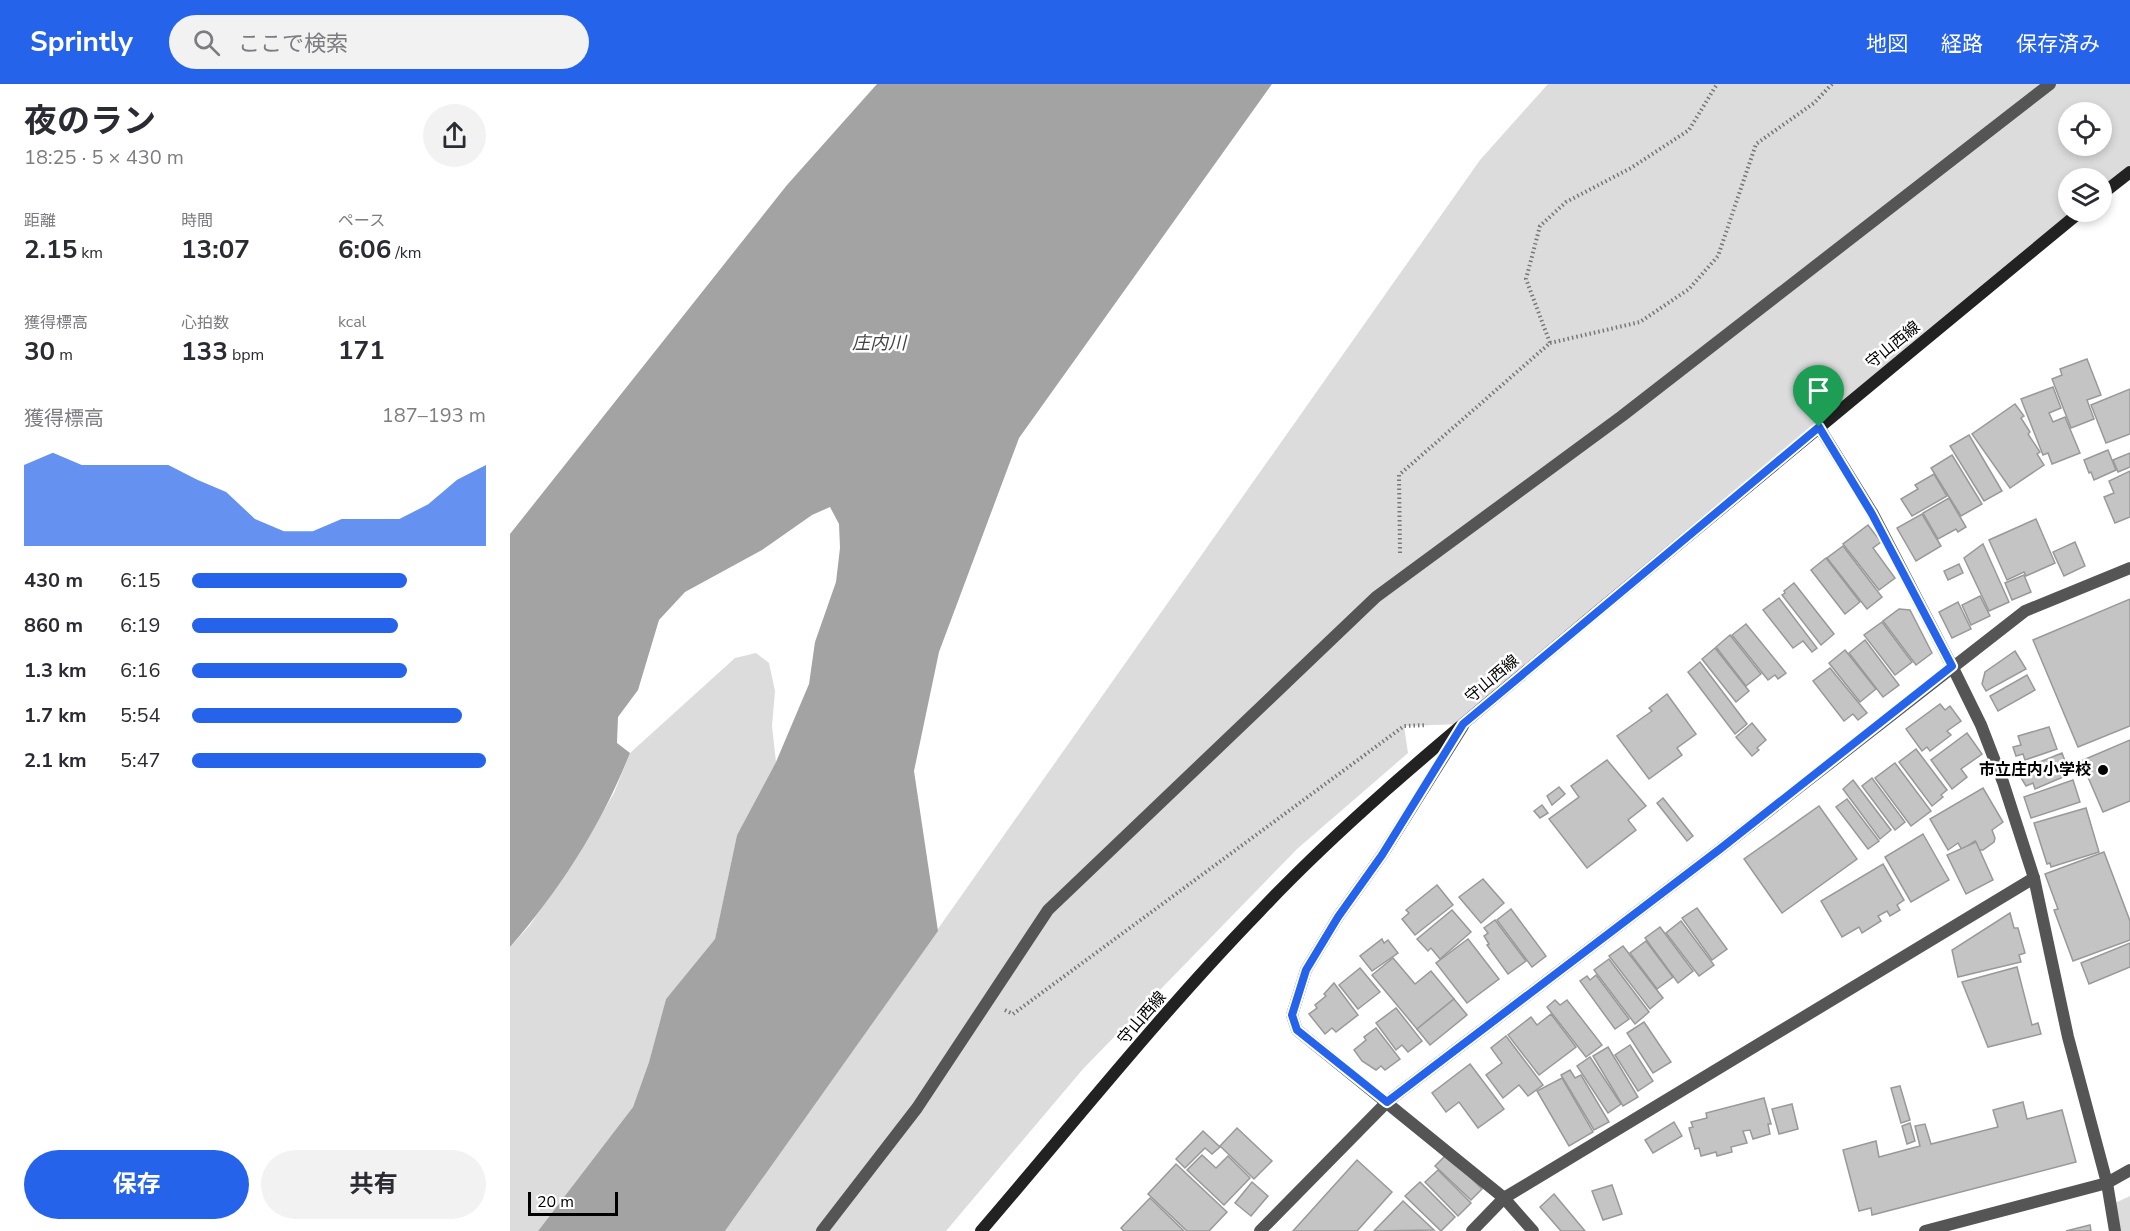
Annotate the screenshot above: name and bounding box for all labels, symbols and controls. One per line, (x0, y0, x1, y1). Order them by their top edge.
search box (169, 15, 589, 69)
text: Sprintly (30, 23, 133, 61)
icon: search (190, 26, 223, 59)
text: ここで検索 (238, 29, 348, 59)
text: 地図 (1866, 30, 1908, 58)
text: 経路 (1941, 30, 1983, 58)
text: 保存済み (2016, 30, 2100, 58)
text: 夜のラン (24, 99, 156, 144)
map controls (2058, 102, 2112, 222)
button: locate (2058, 102, 2112, 156)
button: share (423, 104, 486, 167)
text: 18:25 · 5 × 430 m (24, 144, 184, 171)
button: layers (2058, 168, 2112, 222)
text: 距離 (24, 210, 56, 232)
text: 時間 (181, 210, 213, 232)
text: ペース (338, 210, 385, 232)
text: 2.15 (24, 232, 77, 267)
text: 13:07 (181, 232, 250, 267)
text: 6:06 (338, 232, 391, 267)
text: km (77, 242, 103, 264)
text: /km (391, 242, 422, 264)
text: kcal (338, 311, 366, 333)
text: 獲得標高 (24, 312, 88, 334)
text: 心拍数 (181, 312, 229, 334)
street label: 守山西線 (1861, 316, 1925, 374)
water label: 庄内川 (852, 331, 908, 355)
text: 171 (338, 333, 385, 368)
text: 30 (24, 334, 55, 369)
text: 133 (181, 334, 228, 369)
text: m (55, 344, 73, 366)
text: bpm (228, 344, 264, 366)
pin (1793, 365, 1844, 427)
icon: arrive (1802, 374, 1835, 407)
text: 187–193 m (382, 402, 486, 429)
text: 獲得標高 (24, 405, 104, 432)
text: 430 m (24, 567, 83, 594)
text: 6:15 (120, 567, 161, 594)
text: 860 m (24, 612, 83, 639)
text: 6:19 (120, 612, 161, 639)
street label: 守山西線 (1460, 650, 1524, 708)
text: 1.3 km (24, 657, 87, 684)
text: 6:16 (120, 657, 161, 684)
text: 1.7 km (24, 702, 87, 729)
text: 5:54 (120, 702, 161, 729)
text: 2.1 km (24, 747, 87, 774)
text: 5:47 (120, 747, 161, 774)
place label: 市立庄内小学校 (1979, 759, 2091, 781)
marker: 市立庄内小学校 (2096, 763, 2110, 777)
street label: 守山西線 (1113, 987, 1171, 1049)
button: 保存 (24, 1150, 249, 1219)
button: 共有 (261, 1150, 486, 1219)
scale bar (528, 1189, 618, 1216)
text: 20 m (537, 1191, 574, 1213)

